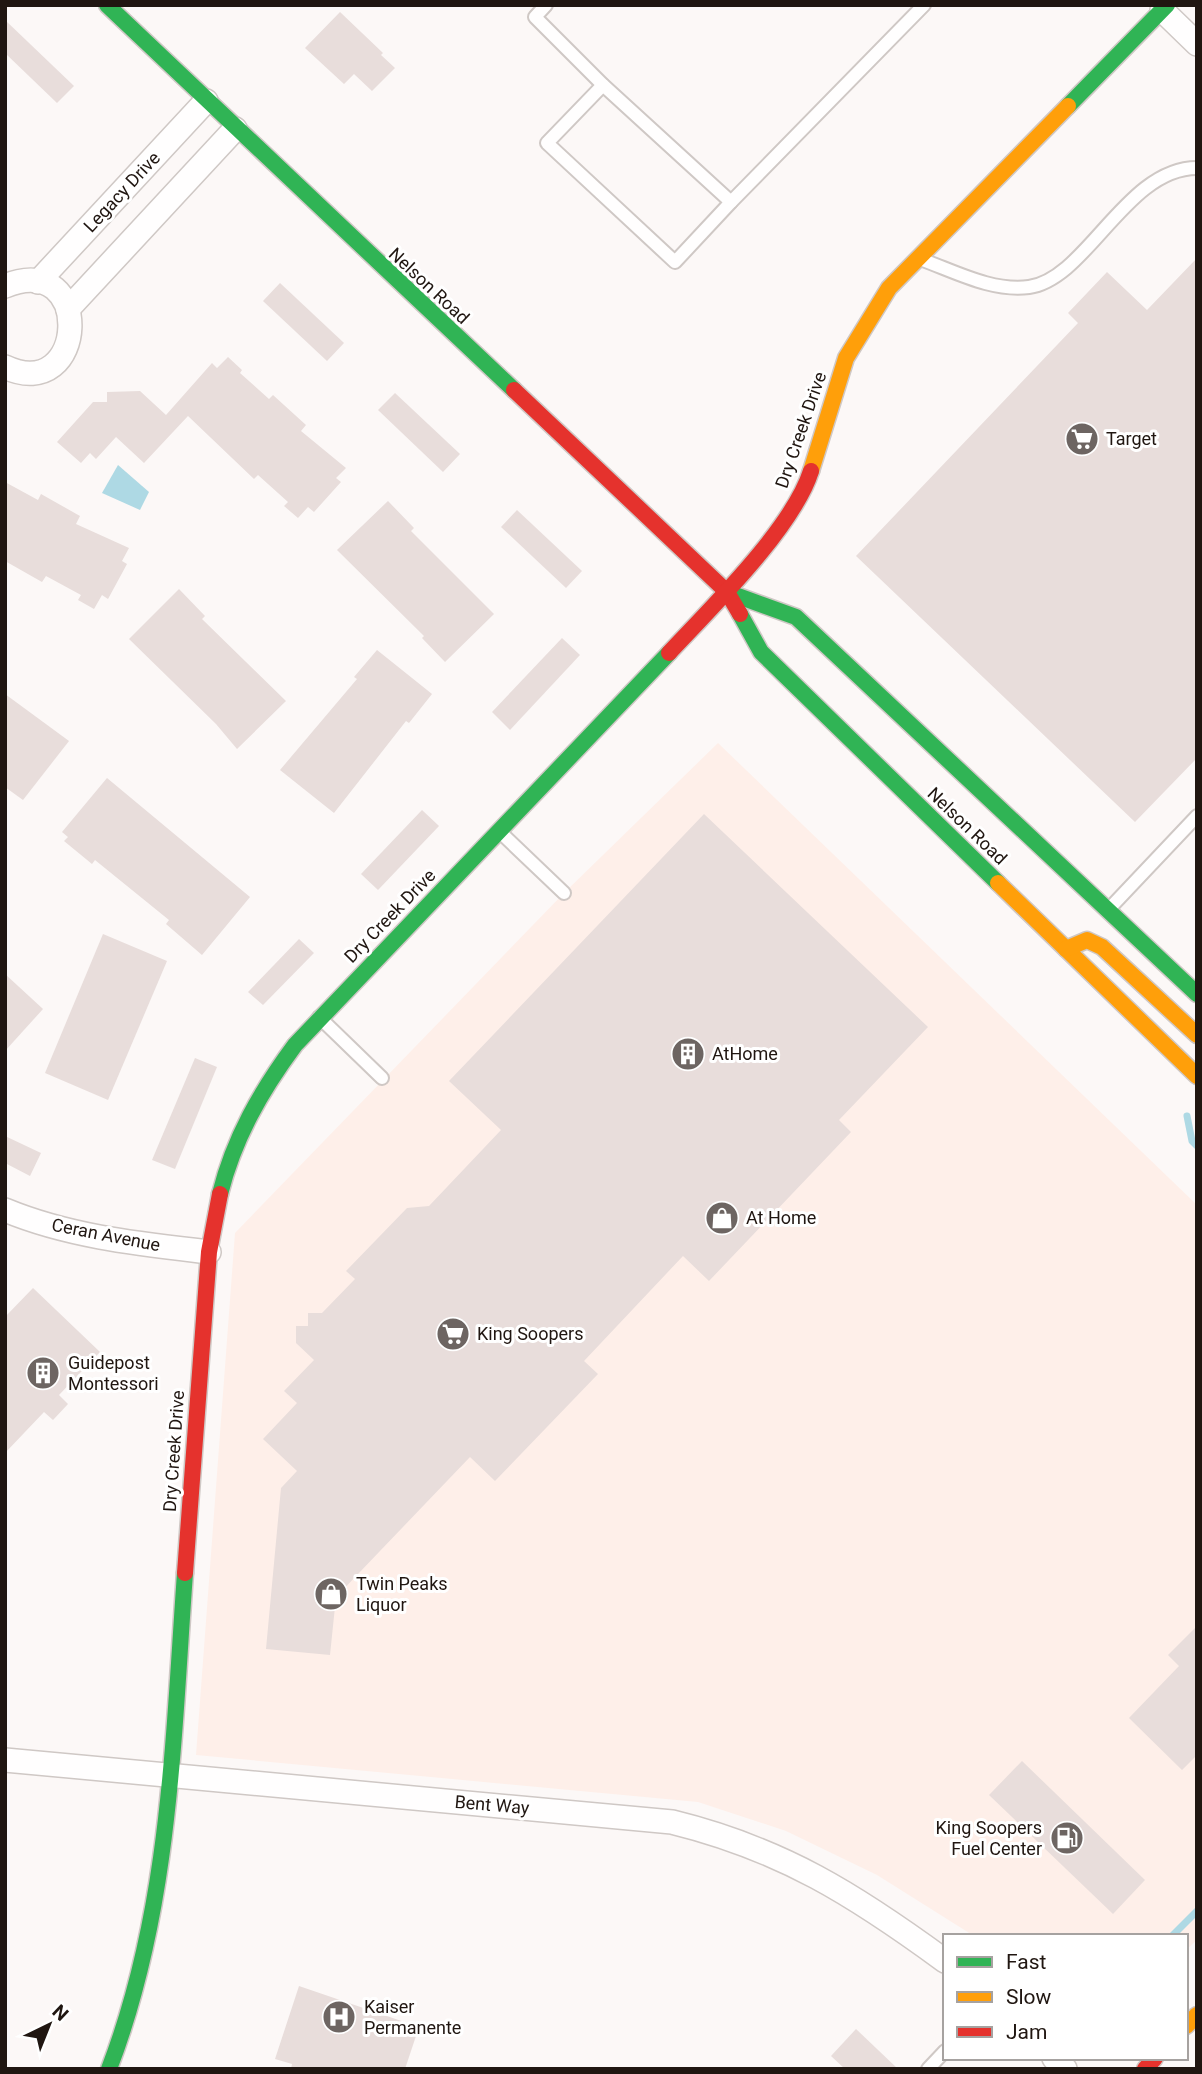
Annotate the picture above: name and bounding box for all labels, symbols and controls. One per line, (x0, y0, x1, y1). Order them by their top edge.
street label: Legacy Drive (79, 147, 164, 236)
street label: Nelson Road (385, 243, 474, 328)
street label: Dry Creek Drive (771, 369, 830, 491)
supermarket icon: Target (1063, 420, 1101, 458)
place label: Target (1106, 428, 1157, 449)
street label: Nelson Road (923, 783, 1011, 869)
street label: Dry Creek Drive (340, 865, 440, 967)
building icon: AtHome (669, 1035, 707, 1073)
place label: AtHome (712, 1043, 778, 1064)
shop icon: At Home (703, 1199, 741, 1237)
place label: At Home (746, 1207, 816, 1228)
street label: Ceran Avenue (50, 1214, 162, 1255)
supermarket icon: King Soopers (434, 1315, 472, 1353)
place label: King Soopers (477, 1323, 583, 1344)
place label: Guidepost Montessori (68, 1352, 159, 1394)
building icon: Guidepost Montessori (24, 1354, 62, 1392)
street label: Dry Creek Drive (159, 1389, 188, 1512)
place label: Twin Peaks Liquor (356, 1573, 448, 1615)
shop icon: Twin Peaks Liquor (312, 1575, 350, 1613)
street label: Bent Way (454, 1791, 531, 1818)
place label: King Soopers Fuel Center (936, 1817, 1042, 1859)
fuel station icon: King Soopers Fuel Center (1048, 1819, 1086, 1857)
legend (943, 1934, 1188, 2060)
text: Fast (1006, 1950, 1047, 1974)
text: Slow (1006, 1985, 1052, 2009)
north arrow (14, 1990, 84, 2060)
place label: Kaiser Permanente (364, 1996, 461, 2038)
hospital icon: Kaiser Permanente (320, 1998, 358, 2036)
text: N (48, 2000, 73, 2026)
text: Jam (1006, 2020, 1047, 2044)

